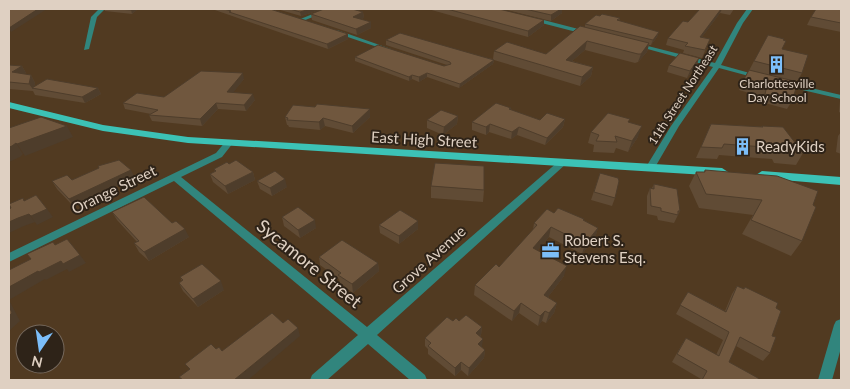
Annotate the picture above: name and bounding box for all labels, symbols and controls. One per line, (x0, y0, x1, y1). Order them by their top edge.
street label: 11th Street Northeast (645, 42, 721, 147)
building icon: Charlottesville Day School (767, 55, 787, 75)
place label: Charlottesville Day School (739, 76, 815, 105)
street label: East High Street (371, 127, 478, 151)
building icon: ReadyKids (732, 137, 752, 157)
place label: ReadyKids (756, 137, 825, 155)
street label: Orange Street (68, 161, 159, 217)
street label: Sycamore Street (253, 214, 367, 313)
street label: Grove Avenue (388, 221, 469, 297)
place label: Robert S. Stevens Esq. (564, 231, 646, 266)
office icon: Robert S. Stevens Esq. (540, 240, 560, 260)
north arrow (15, 324, 65, 374)
text: N (30, 353, 44, 372)

